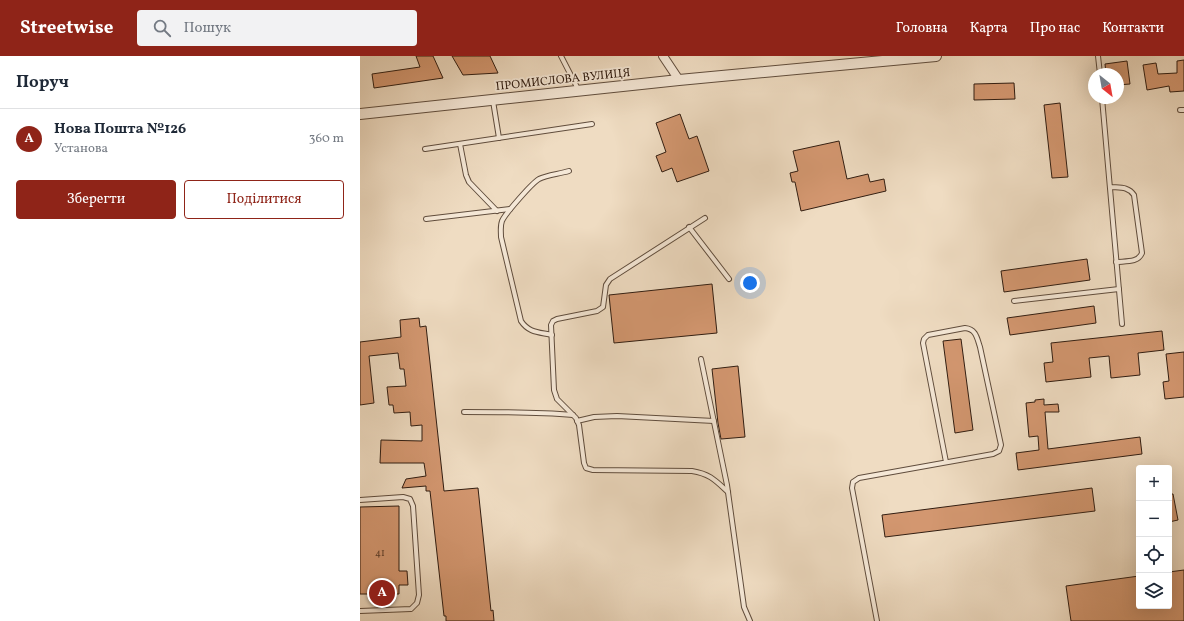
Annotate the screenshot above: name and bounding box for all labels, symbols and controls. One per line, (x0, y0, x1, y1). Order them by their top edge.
search box (137, 10, 417, 46)
text: Streetwise (20, 15, 113, 41)
icon: search (151, 17, 173, 39)
text: Пошук (183, 18, 231, 39)
text: Головна (896, 19, 948, 38)
text: Карта (970, 19, 1008, 38)
text: Про нас (1030, 19, 1080, 38)
text: Контакти (1102, 19, 1164, 38)
street label: ПРОМИСЛОВА ВУЛИЦЯ (495, 65, 632, 95)
north arrow (1088, 68, 1124, 104)
text: Поруч (16, 71, 69, 94)
text: Нова Пошта №126 (54, 119, 186, 140)
text: A (24, 130, 34, 148)
text: 360 m (309, 130, 344, 148)
text: Установа (54, 140, 108, 158)
button: Зберегти (16, 180, 176, 219)
button: Поділитися (184, 180, 344, 219)
your location (740, 273, 760, 293)
map controls (1136, 465, 1172, 609)
button: + (1136, 465, 1172, 501)
button: − (1136, 501, 1172, 537)
button: locate (1136, 537, 1172, 573)
house number: 41 (375, 546, 385, 560)
button: layers (1136, 573, 1172, 609)
pin: A (369, 578, 395, 608)

